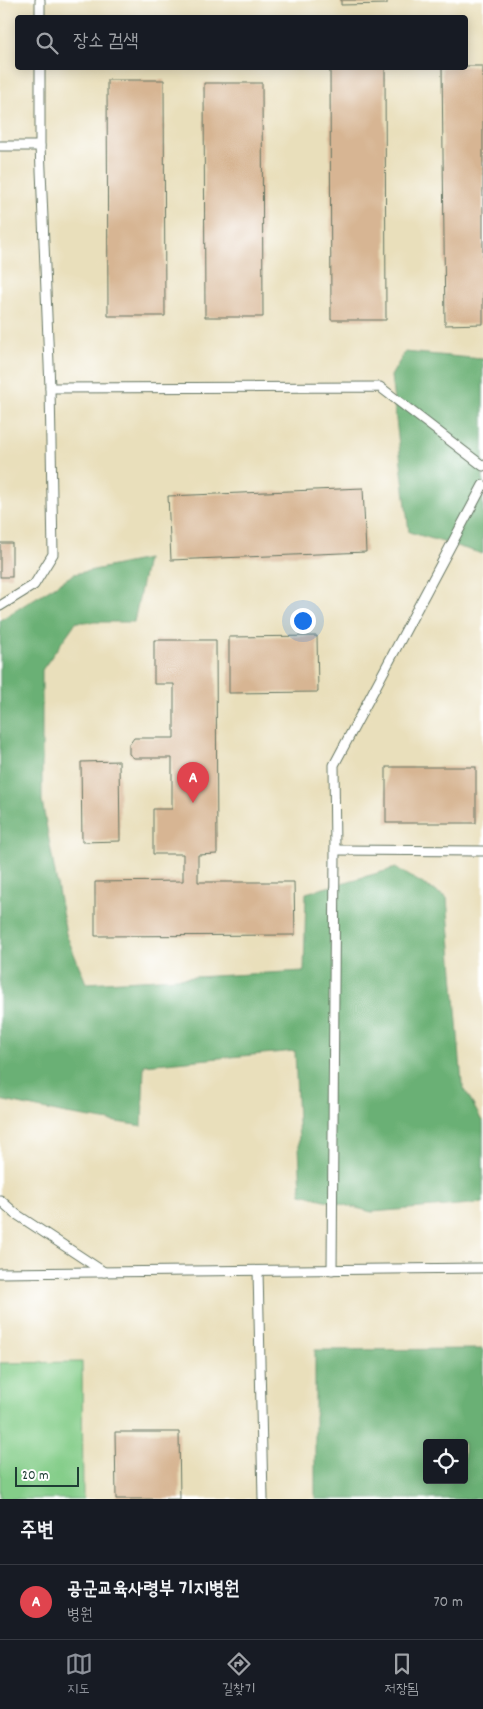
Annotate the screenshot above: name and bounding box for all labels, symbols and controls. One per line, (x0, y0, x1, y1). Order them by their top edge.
search box (15, 15, 468, 70)
icon: search (33, 29, 61, 57)
text: 장소 검색 (73, 29, 139, 56)
your location (290, 608, 316, 634)
pin: A (177, 762, 209, 803)
map controls (423, 1439, 468, 1484)
button: locate (423, 1439, 468, 1484)
scale bar (15, 1464, 79, 1487)
text: 20 m (22, 1466, 49, 1486)
text: 주변 (20, 1517, 54, 1547)
text: 공군교육사령부 기지병원 (67, 1577, 240, 1604)
text: A (32, 1591, 40, 1614)
text: 70 m (433, 1591, 463, 1614)
text: 병원 (67, 1604, 93, 1627)
tab: 지도 (65, 1650, 93, 1700)
tab: 길찾기 (222, 1650, 255, 1700)
tab: 저장됨 (385, 1650, 418, 1700)

